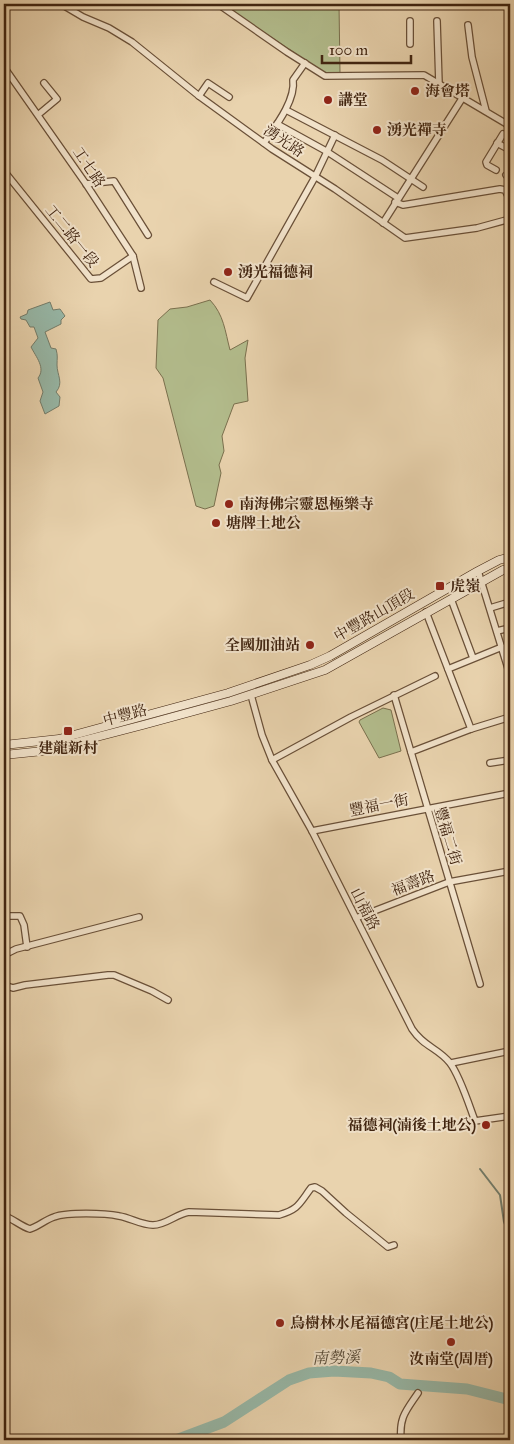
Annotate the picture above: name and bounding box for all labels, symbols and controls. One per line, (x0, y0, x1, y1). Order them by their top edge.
scale bar (322, 32, 410, 64)
text: 100 m (329, 41, 369, 59)
place label: 海會塔 (425, 82, 470, 100)
marker: 海會塔 (409, 85, 421, 97)
place label: 講堂 (338, 91, 368, 109)
marker: 講堂 (322, 94, 334, 106)
street label: 湧光路 (260, 121, 308, 161)
place label: 湧光禪寺 (387, 121, 447, 139)
marker: 湧光禪寺 (371, 124, 383, 136)
street label: 工七路 (69, 143, 109, 191)
street label: 工二路一段 (41, 201, 103, 271)
place label: 湧光福德祠 (238, 263, 313, 281)
marker: 湧光福德祠 (222, 266, 234, 278)
place label: 南海佛宗靈恩極樂寺 (239, 495, 374, 513)
marker: 南海佛宗靈恩極樂寺 (223, 498, 235, 510)
place label: 塘牌土地公 (226, 514, 301, 532)
marker: 塘牌土地公 (210, 517, 222, 529)
place label: 虎嶺 (450, 577, 480, 595)
marker: 虎嶺 (434, 580, 446, 592)
street label: 中豐路山頂段 (331, 585, 417, 645)
place label: 全國加油站 (225, 636, 300, 654)
marker: 全國加油站 (304, 639, 316, 651)
street label: 中豐路 (101, 700, 149, 730)
marker: 建龍新村 (62, 725, 74, 737)
place label: 建龍新村 (38, 739, 98, 757)
street label: 豐福一街 (348, 790, 410, 820)
street label: 豐福二街 (431, 805, 465, 867)
street label: 福壽路 (389, 867, 437, 899)
street label: 山福路 (347, 885, 383, 933)
place label: 福德祠(湳後土地公) (348, 1116, 476, 1135)
marker: 福德祠(湳後土地公) (480, 1119, 492, 1131)
place label: 烏樹林水尾福德宮(庄尾土地公) (290, 1314, 493, 1333)
marker: 烏樹林水尾福德宮(庄尾土地公) (274, 1317, 286, 1329)
marker: 汝南堂(周厝) (445, 1336, 457, 1348)
water label: 南勢溪 (312, 1347, 362, 1368)
place label: 汝南堂(周厝) (409, 1350, 493, 1369)

